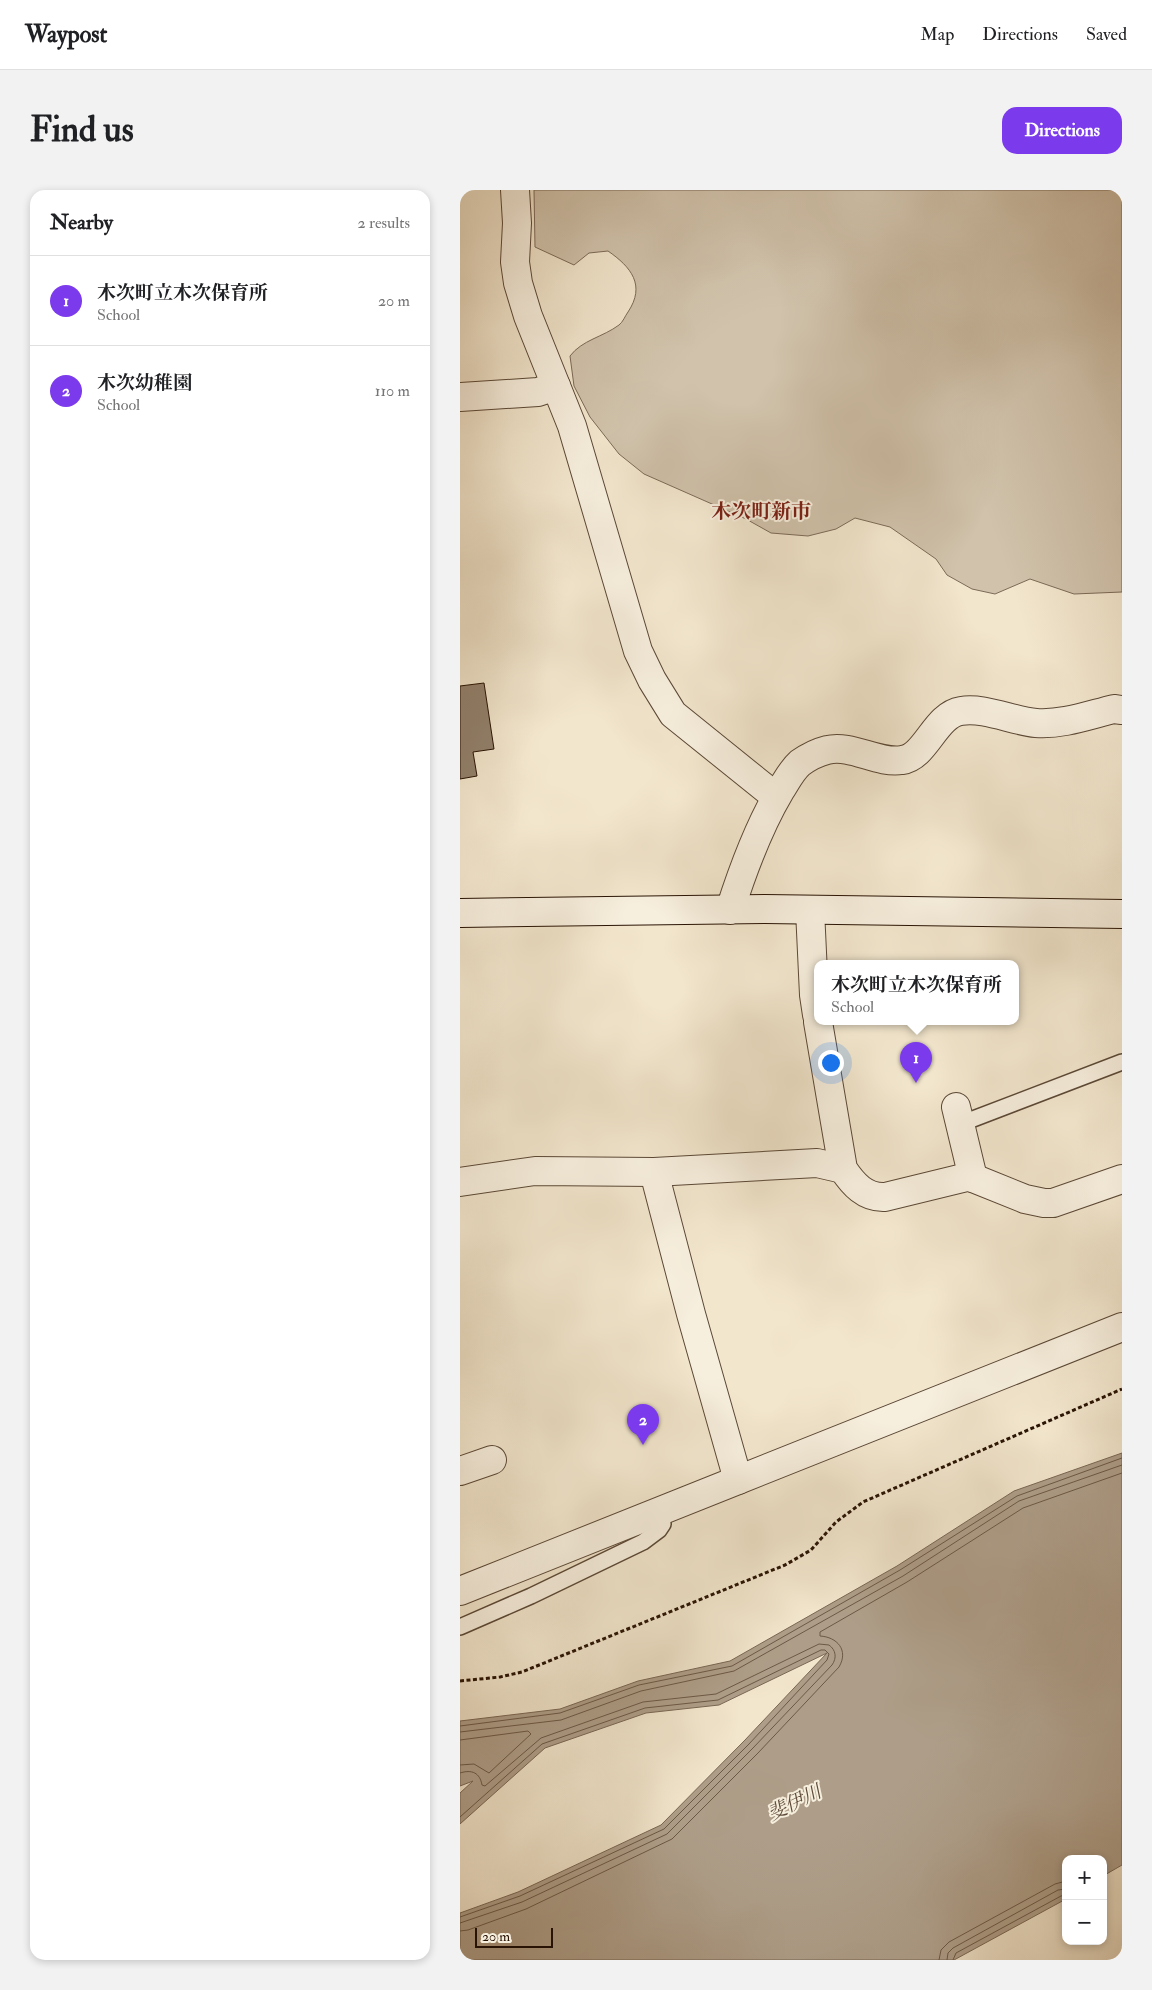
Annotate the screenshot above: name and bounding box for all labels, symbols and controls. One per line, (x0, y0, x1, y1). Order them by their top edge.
text: Waypost (25, 19, 107, 50)
text: Map (921, 23, 954, 46)
text: Directions (982, 23, 1058, 46)
text: Saved (1086, 23, 1127, 46)
button: Directions (1002, 107, 1122, 154)
text: Find us (30, 108, 134, 152)
text: Nearby (50, 209, 113, 236)
text: 2 results (357, 213, 410, 233)
text: 木次町立木次保育所 (97, 281, 268, 305)
text: 1 (63, 291, 69, 311)
text: 20 m (378, 291, 410, 311)
text: School (97, 305, 140, 325)
text: 木次幼稚園 (97, 371, 192, 395)
text: 2 (62, 381, 70, 401)
text: 110 m (375, 381, 410, 401)
text: School (97, 395, 140, 415)
district label: 木次町新市 (711, 499, 811, 524)
popup (814, 960, 1019, 1025)
text: 木次町立木次保育所 (831, 973, 1002, 997)
text: School (831, 997, 874, 1017)
pin: 1 (900, 1042, 932, 1083)
your location (818, 1050, 844, 1076)
pin: 2 (627, 1404, 659, 1445)
water label: 斐伊川 (764, 1779, 827, 1826)
map controls (1062, 1855, 1107, 1945)
button: + (1062, 1855, 1107, 1900)
button: − (1062, 1900, 1107, 1945)
scale bar (475, 1925, 552, 1948)
text: 20 m (482, 1928, 510, 1945)

